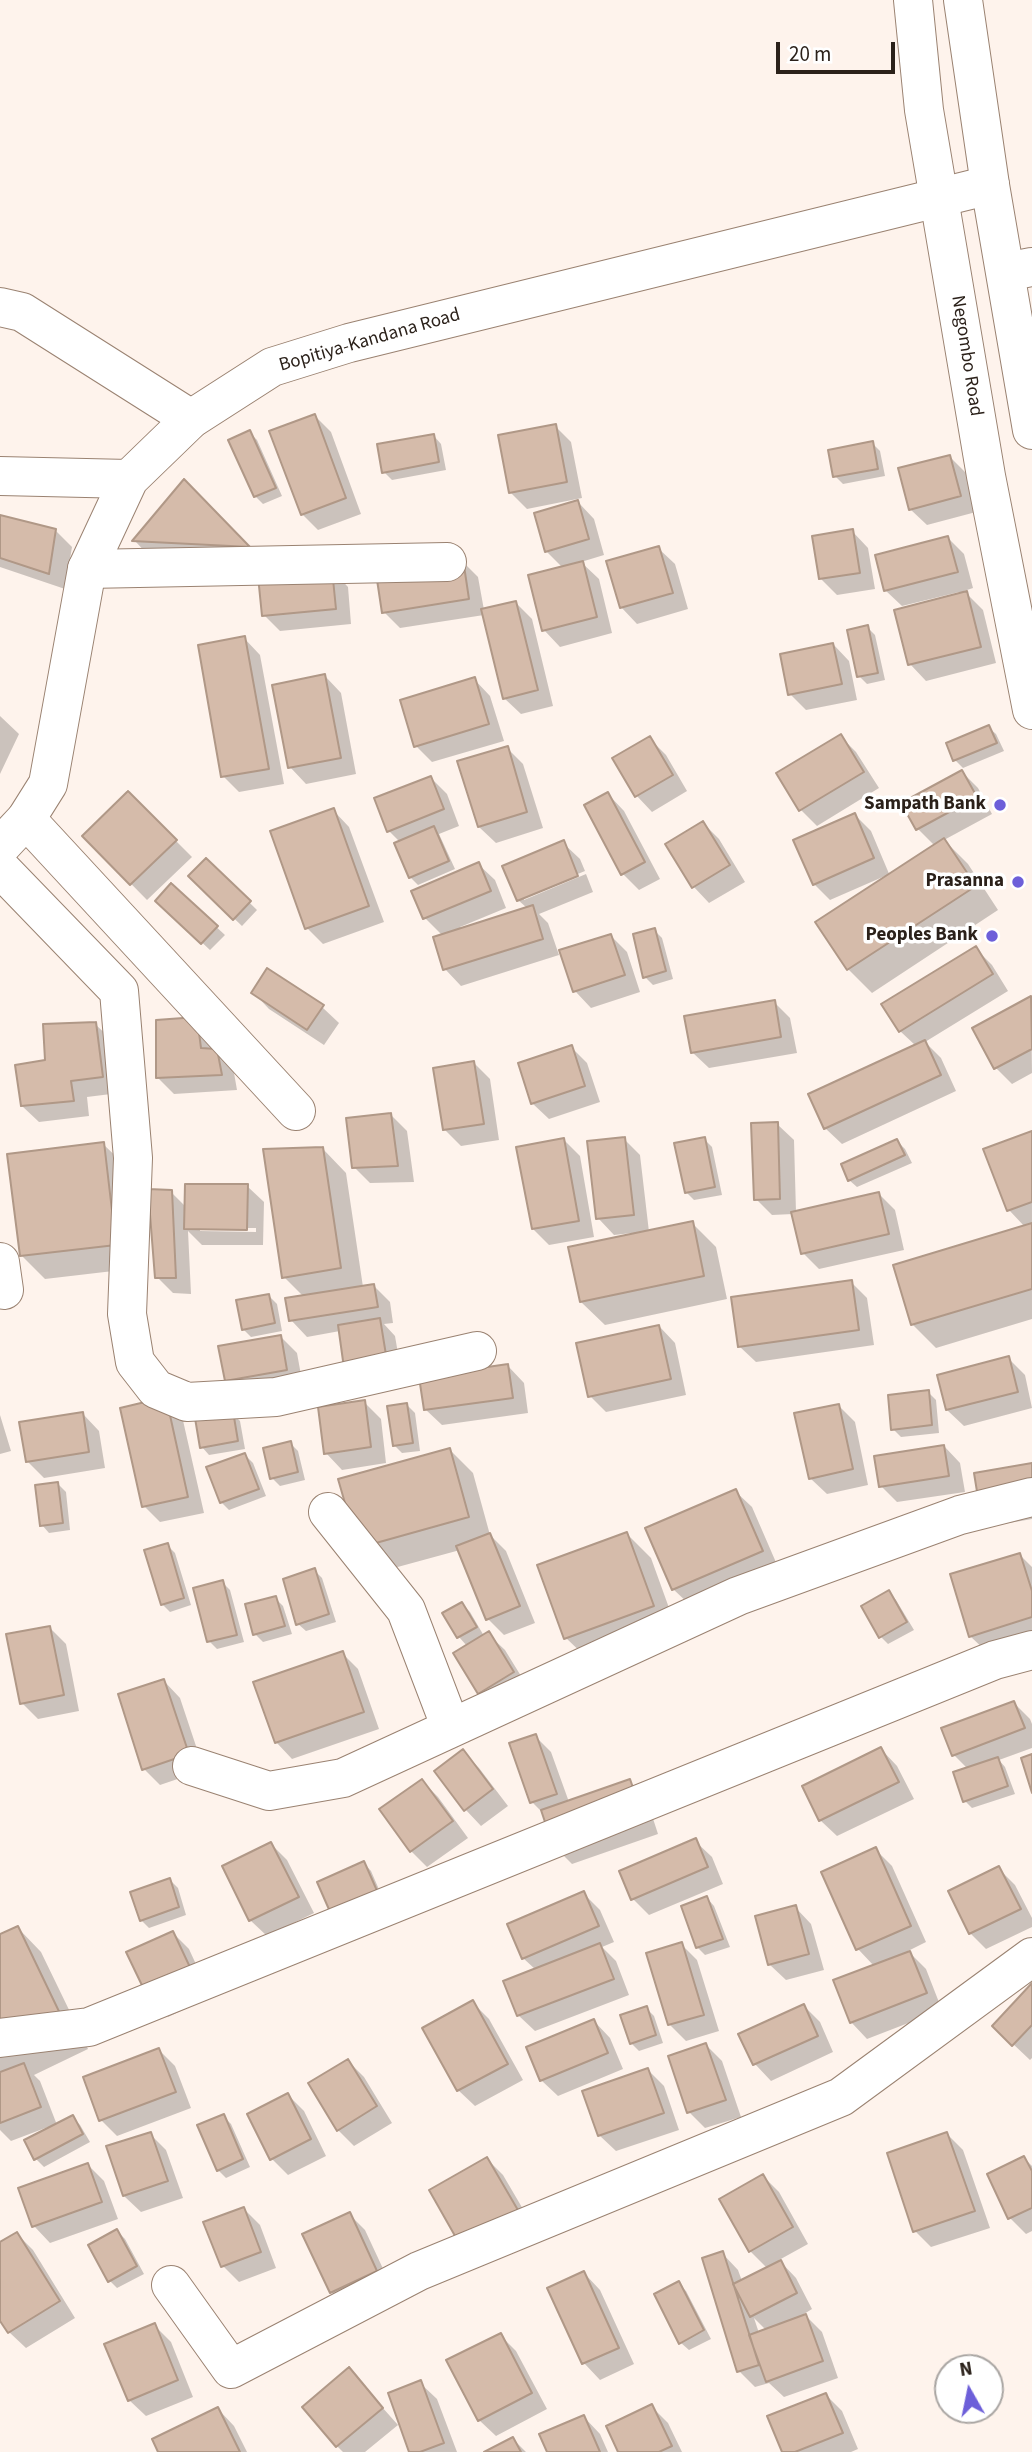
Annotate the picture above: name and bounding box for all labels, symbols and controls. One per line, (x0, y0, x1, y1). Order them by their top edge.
scale bar (780, 28, 899, 72)
text: 20 m (789, 39, 831, 69)
street label: Negombo Road (945, 294, 987, 418)
street label: Bopitiya-Kandana Road (277, 304, 463, 378)
place label: Sampath Bank (864, 794, 986, 816)
marker: Sampath Bank (992, 797, 1008, 813)
place label: Prasanna (925, 871, 1004, 893)
marker: Prasanna (1010, 874, 1026, 890)
place label: Peoples Bank (866, 925, 978, 947)
marker: Peoples Bank (984, 928, 1000, 944)
north arrow (934, 2354, 1004, 2424)
text: N (958, 2355, 974, 2384)

